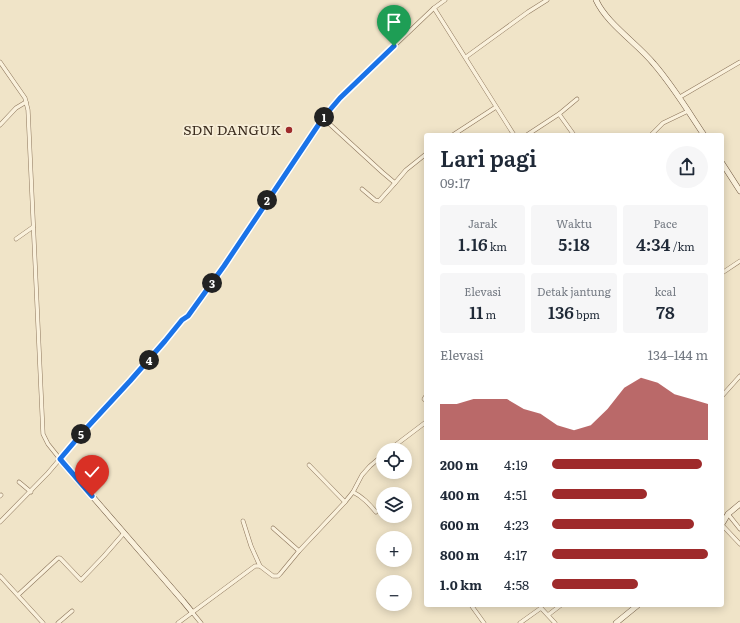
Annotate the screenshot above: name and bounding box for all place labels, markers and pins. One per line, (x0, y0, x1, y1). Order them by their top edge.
pin (377, 5, 411, 46)
pin: 1 (314, 107, 334, 127)
place label: SDN DANGUK (183, 119, 281, 139)
marker: SDN DANGUK (284, 125, 294, 135)
pin: 2 (257, 190, 277, 210)
pin: 3 (202, 273, 222, 293)
pin: 4 (139, 350, 159, 370)
pin: 5 (71, 424, 91, 444)
pin (75, 455, 109, 496)

